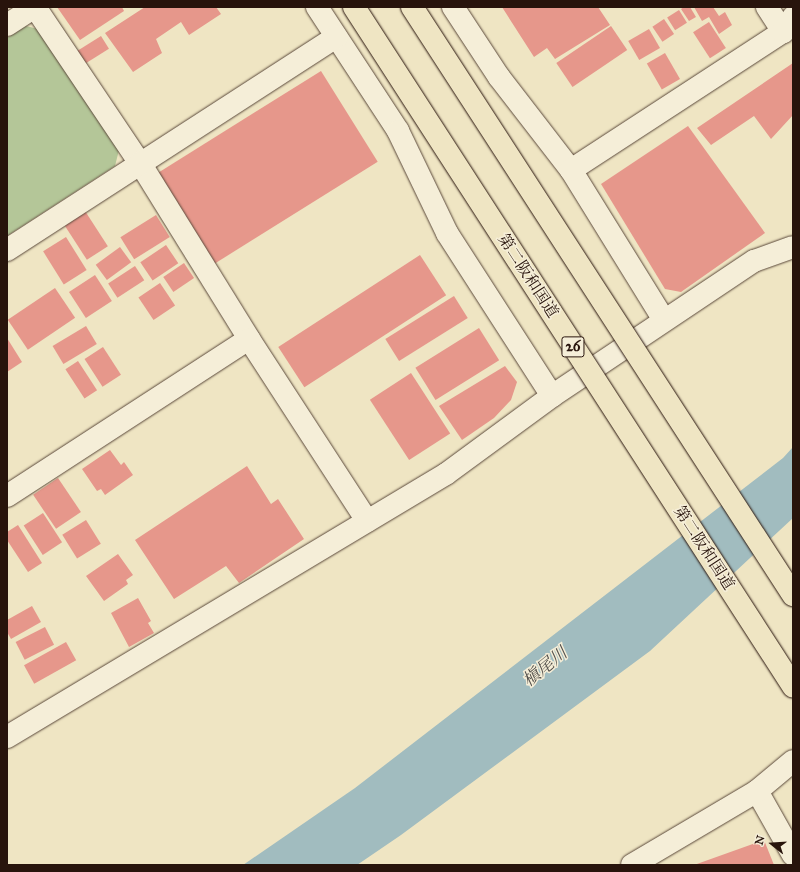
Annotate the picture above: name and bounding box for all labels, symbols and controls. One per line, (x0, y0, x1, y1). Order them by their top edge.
street label: 第二阪和国道 (494, 231, 562, 321)
road number: 26 (561, 334, 585, 360)
street label: 第二阪和国道 (670, 503, 738, 593)
water label: 槇尾川 (519, 643, 571, 691)
north arrow (752, 824, 792, 864)
text: N (752, 834, 768, 847)

